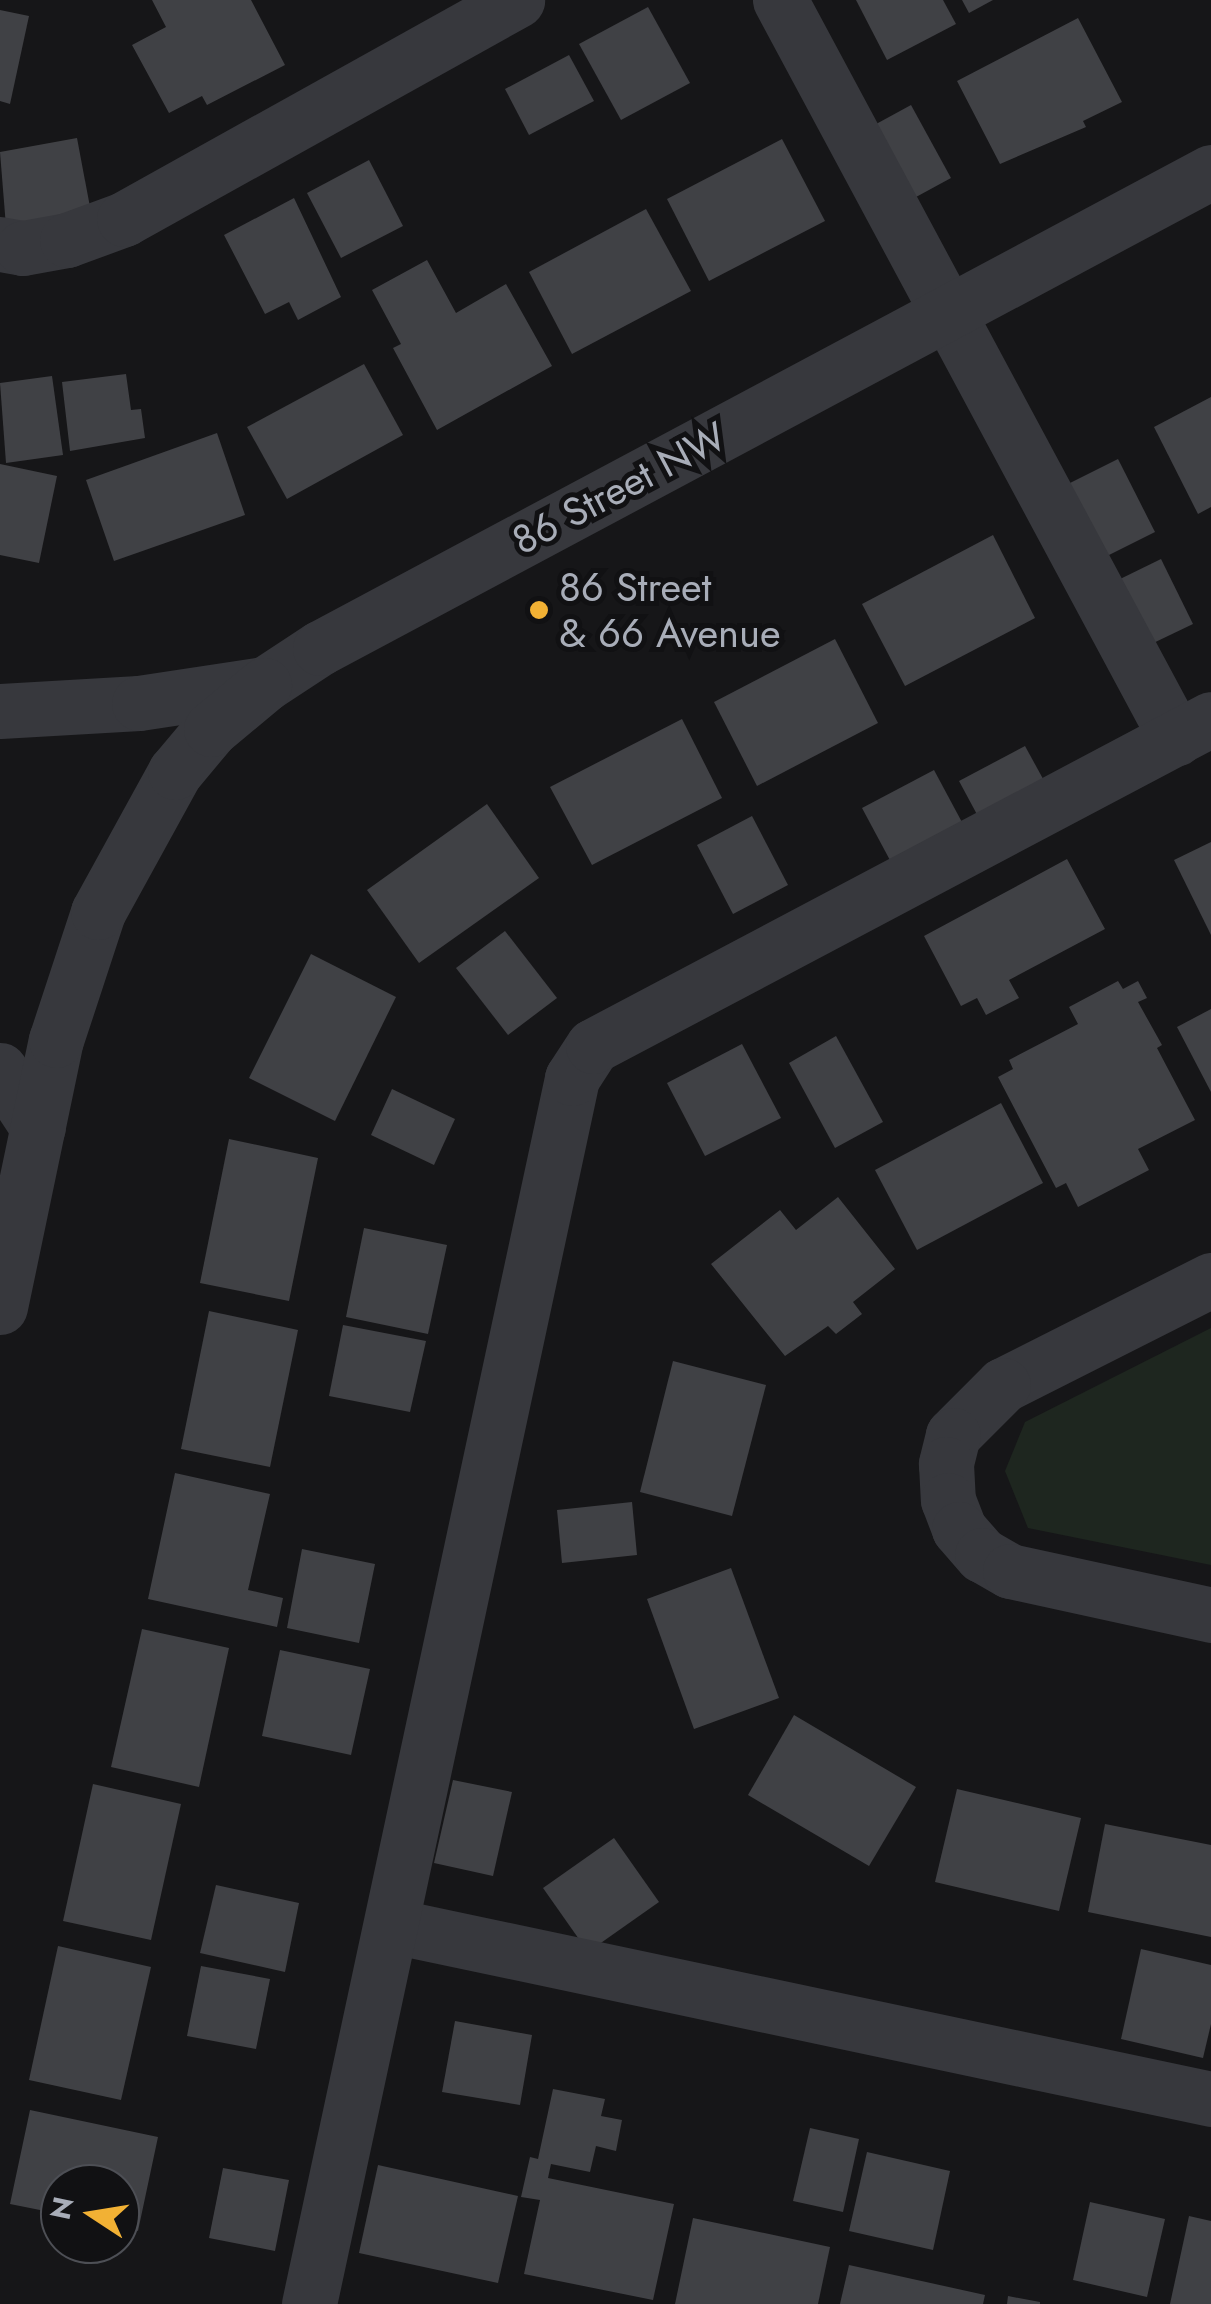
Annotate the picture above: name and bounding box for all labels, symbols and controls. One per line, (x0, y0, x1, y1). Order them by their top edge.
street label: 86 Street NW (504, 412, 734, 564)
place label: 86 Street & 66 Avenue (559, 563, 781, 657)
marker: 86 Street & 66 Avenue (528, 599, 550, 621)
north arrow (40, 2164, 140, 2264)
text: N (40, 2193, 84, 2223)

